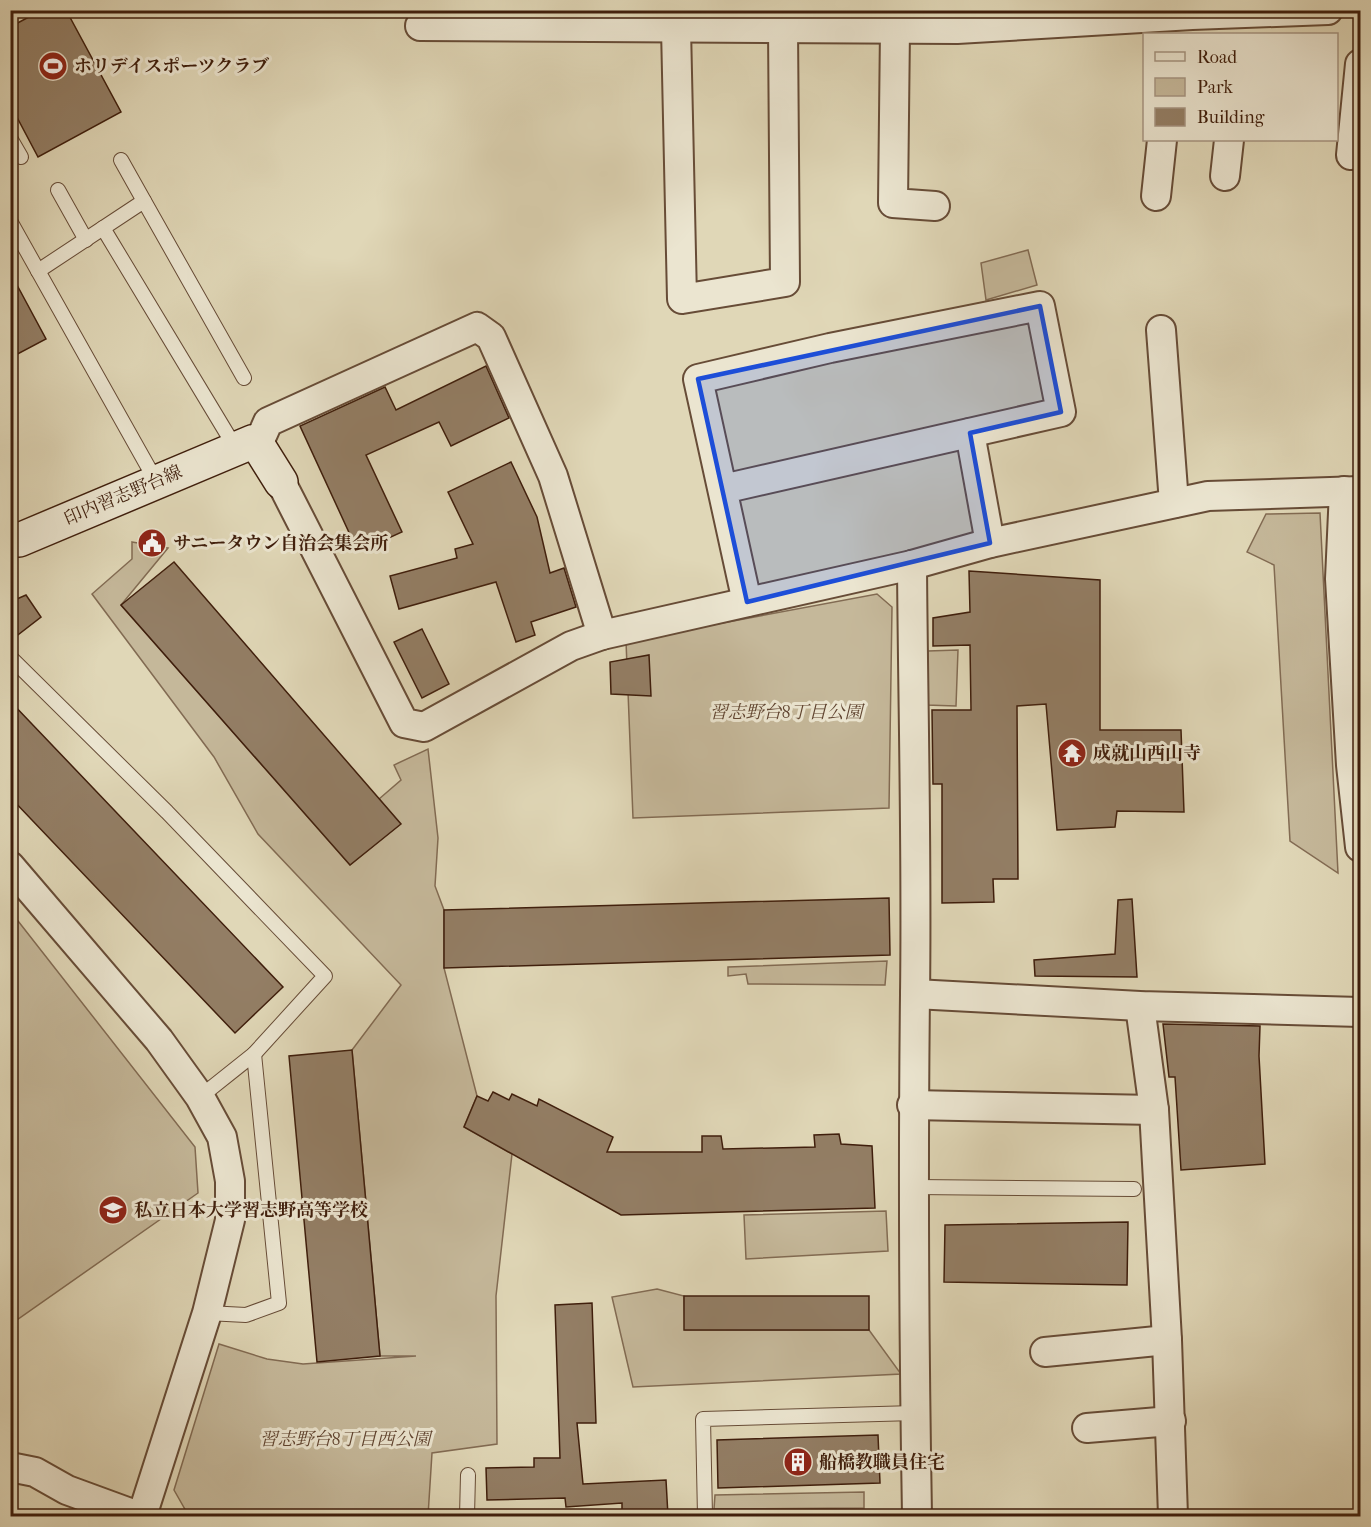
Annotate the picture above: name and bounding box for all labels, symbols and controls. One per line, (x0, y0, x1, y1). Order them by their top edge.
legend (1143, 33, 1338, 141)
text: Road (1197, 47, 1237, 68)
sports icon: ホリデイスポーツクラブ (37, 50, 69, 82)
place label: ホリデイスポーツクラブ (74, 56, 269, 77)
text: Park (1197, 77, 1234, 98)
text: Building (1197, 107, 1265, 128)
street label: 印内習志野台線 (61, 461, 185, 530)
public building icon: サニータウン自治会集会所 (136, 527, 168, 559)
place label: サニータウン自治会集会所 (173, 533, 388, 554)
park label: 習志野台8丁目公園 (709, 702, 866, 723)
temple icon: 成就山西山寺 (1056, 737, 1088, 769)
place label: 成就山西山寺 (1093, 743, 1201, 764)
school or university icon: 私立日本大学習志野高等学校 (97, 1194, 129, 1226)
place label: 私立日本大学習志野高等学校 (134, 1200, 368, 1221)
park label: 習志野台8丁目西公園 (259, 1429, 434, 1450)
building icon: 船橋教職員住宅 (782, 1446, 814, 1478)
place label: 船橋教職員住宅 (819, 1452, 945, 1473)

